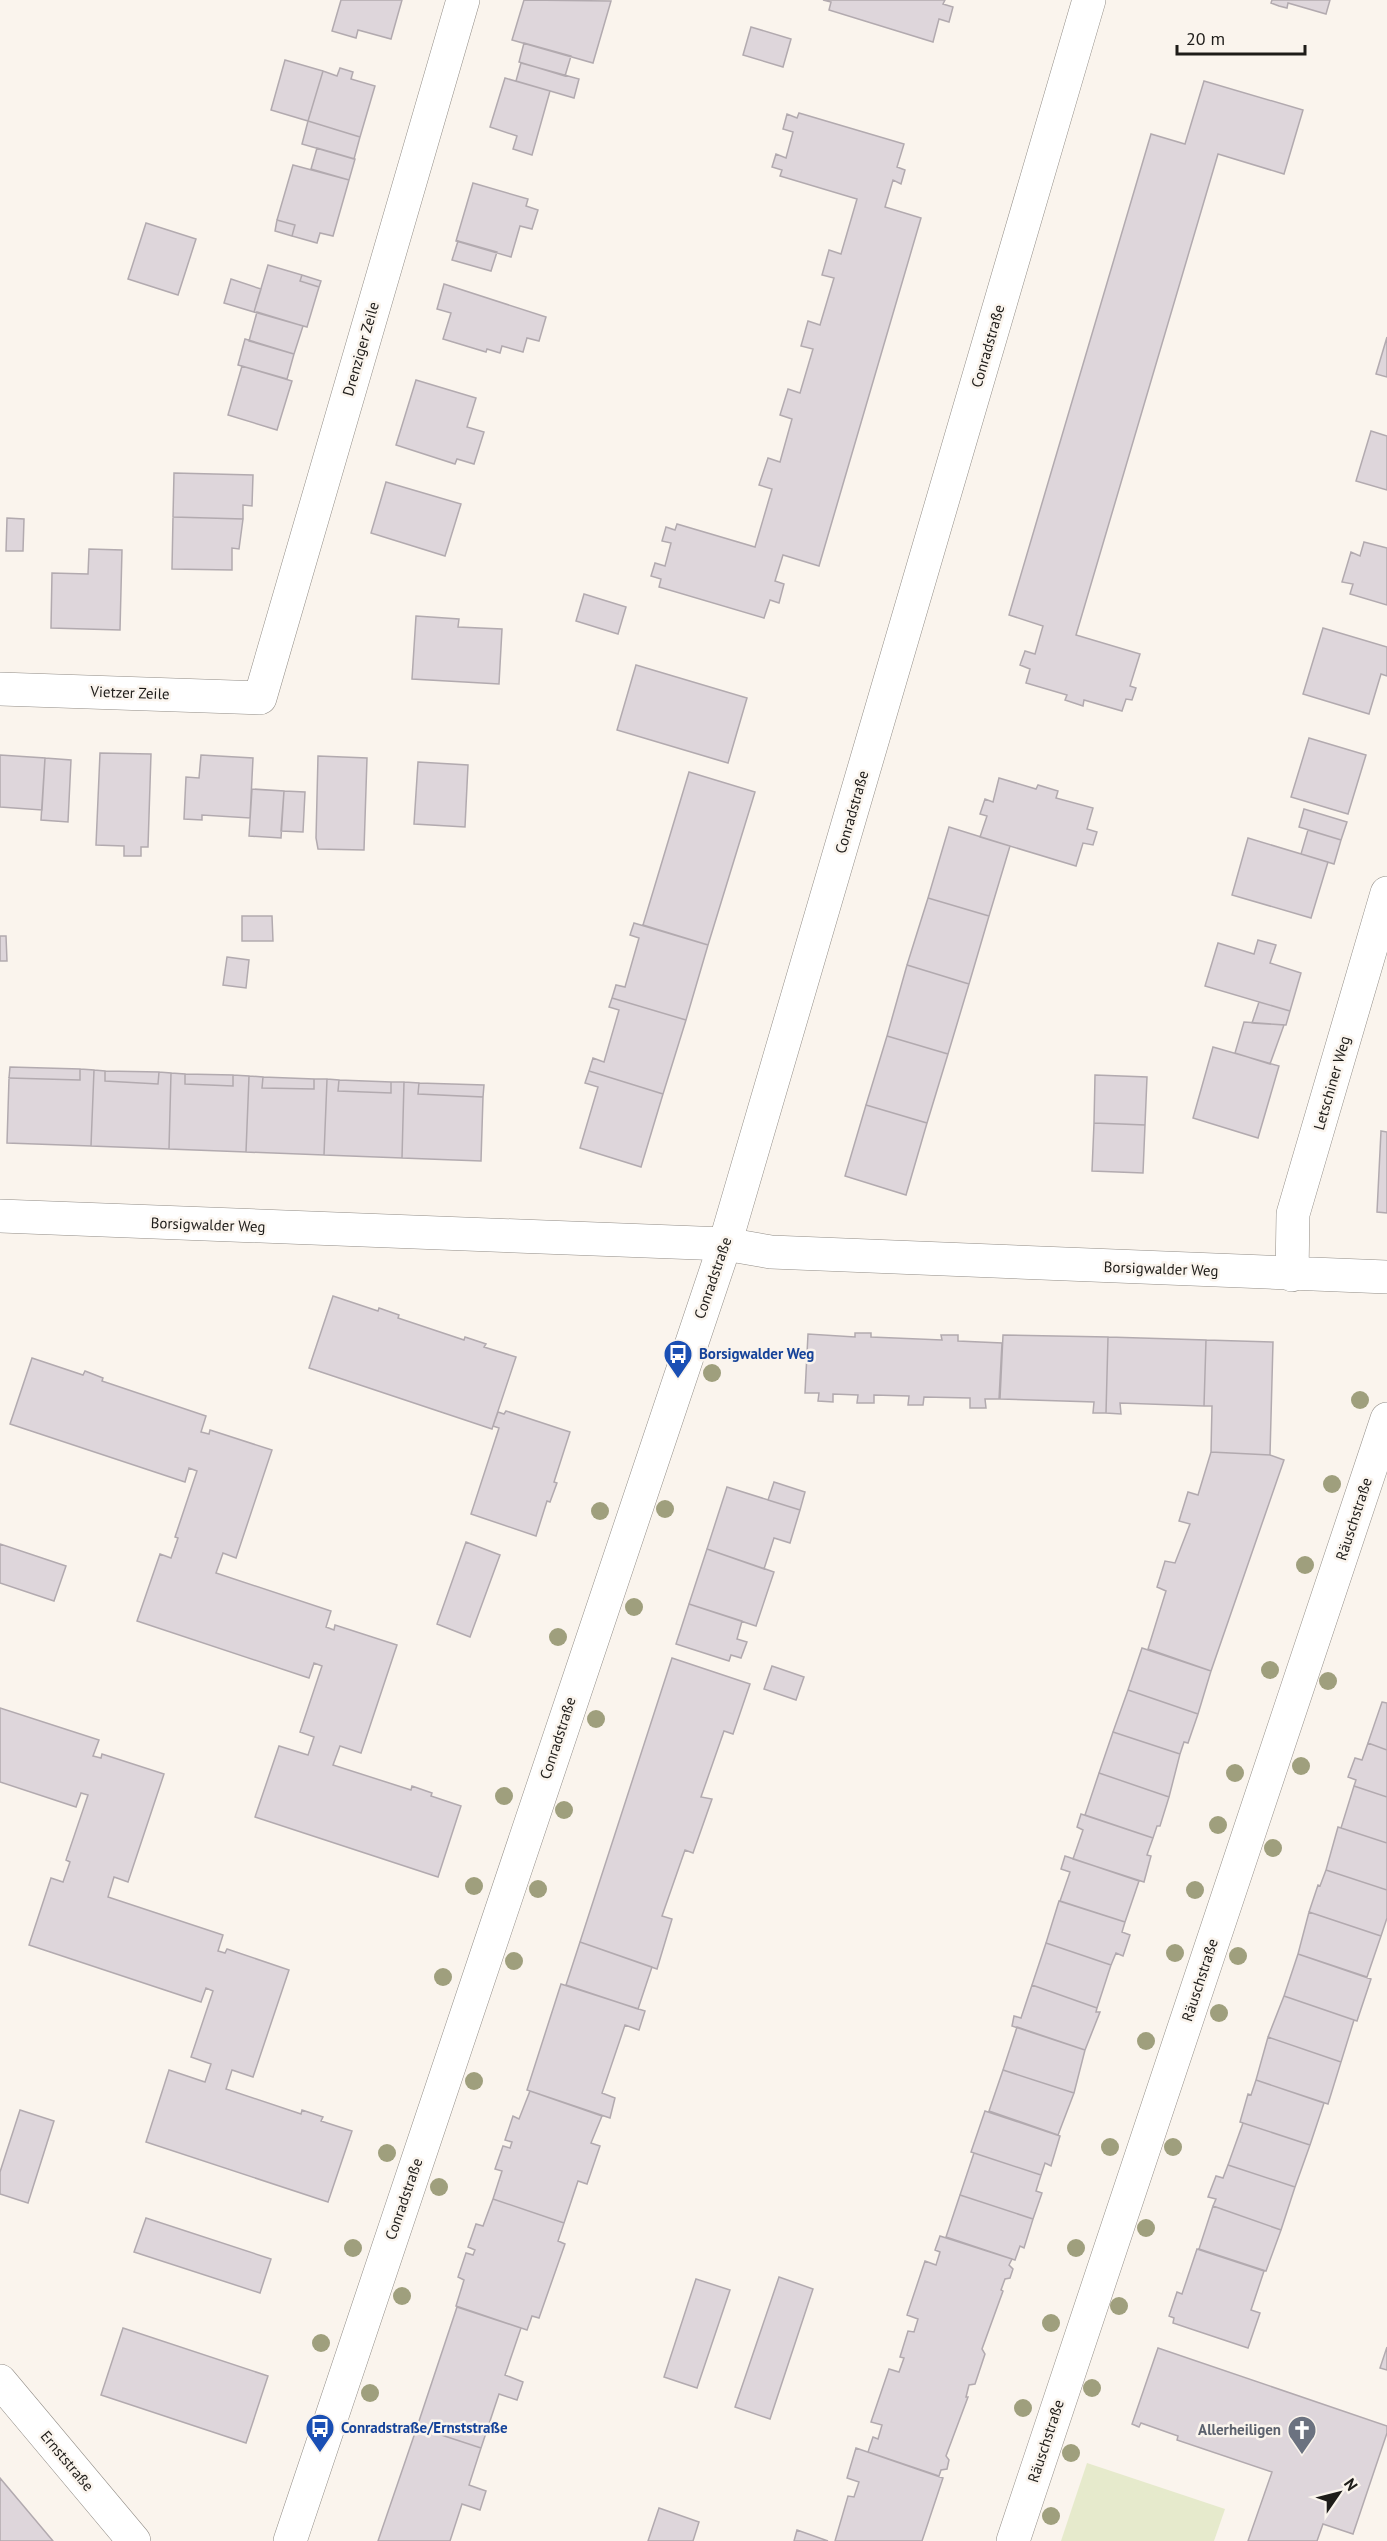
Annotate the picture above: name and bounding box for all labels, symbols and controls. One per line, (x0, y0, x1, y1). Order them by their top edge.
scale bar (1177, 18, 1304, 56)
text: 20 m (1186, 27, 1225, 50)
street label: Drenziger Zeile (338, 300, 383, 398)
street label: Conradstraße (967, 302, 1008, 389)
street label: Vietzer Zeile (89, 682, 170, 703)
street label: Conradstraße (831, 768, 872, 855)
street label: Letschiner Weg (1309, 1034, 1354, 1132)
street label: Borsigwalder Weg (150, 1213, 266, 1236)
street label: Conradstraße (690, 1234, 735, 1321)
street label: Borsigwalder Weg (1103, 1257, 1219, 1280)
bus stop icon: Borsigwalder Weg (662, 1338, 694, 1380)
place label: Borsigwalder Weg (699, 1344, 814, 1363)
street label: Räuschstraße (1331, 1475, 1376, 1563)
street label: Conradstraße (535, 1694, 580, 1781)
street label: Räuschstraße (1177, 1936, 1222, 2024)
street label: Conradstraße (381, 2155, 426, 2242)
street label: Räuschstraße (1023, 2397, 1068, 2485)
bus stop icon: Conradstraße/Ernststraße (304, 2412, 336, 2454)
church icon: Allerheiligen (1286, 2414, 1318, 2456)
place label: Conradstraße/Ernststraße (341, 2418, 508, 2437)
place label: Allerheiligen (1198, 2420, 1281, 2439)
street label: Ernststraße (37, 2427, 98, 2495)
north arrow (1309, 2463, 1369, 2523)
text: N (1340, 2474, 1362, 2494)

